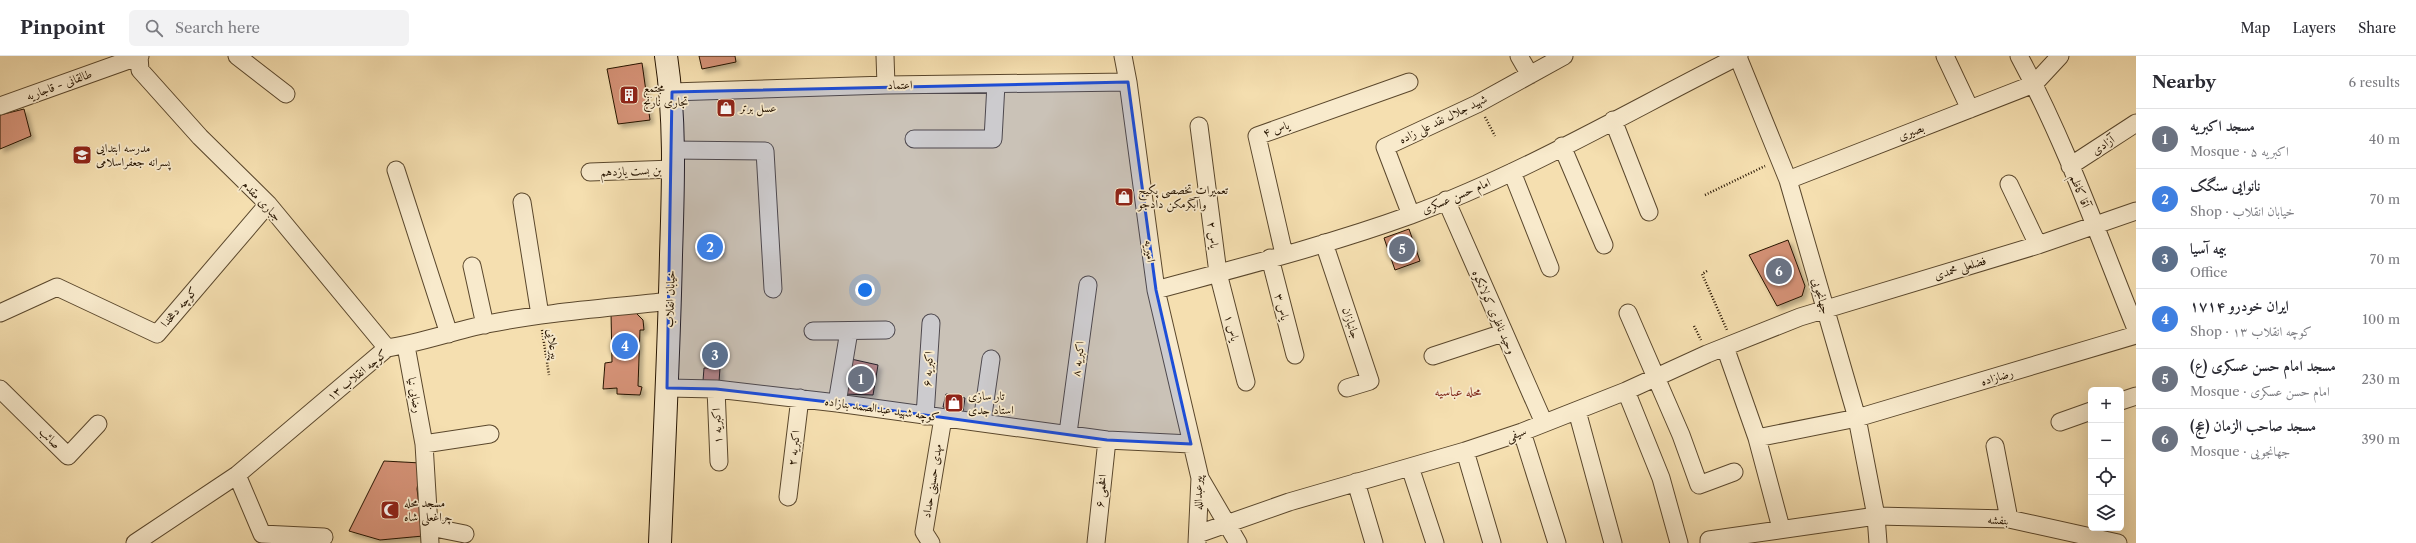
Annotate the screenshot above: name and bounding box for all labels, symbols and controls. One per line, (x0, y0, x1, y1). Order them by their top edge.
search box (129, 10, 409, 46)
text: Pinpoint (20, 16, 105, 39)
icon: search (143, 17, 165, 39)
text: Search here (175, 18, 260, 37)
text: Map (2240, 19, 2270, 37)
text: Layers (2292, 19, 2336, 37)
text: Share (2358, 19, 2396, 37)
street label: طالقانی - قاجاریه (24, 66, 94, 104)
text: Nearby (2152, 72, 2216, 92)
text: 6 results (2349, 74, 2400, 90)
street label: اعتماد (887, 77, 913, 92)
place label: مجتمع تجاری نارنج (643, 80, 688, 112)
building icon: مجتمع تجاری نارنج (618, 84, 640, 106)
street label: شهید جلال نقد علی زاده (1396, 91, 1490, 148)
shop icon: عسل برتر (715, 97, 737, 119)
place label: عسل برتر (738, 100, 777, 117)
text: مسجد اکبریه (2190, 116, 2255, 135)
street label: یاس ۴ (1261, 117, 1292, 141)
street label: بصیری (1896, 120, 1926, 143)
street label: آزادی (2088, 131, 2118, 158)
text: 1 (2162, 131, 2168, 147)
text: 40 m (2369, 131, 2400, 147)
place label: مدرسه ابتدایی پسرانه جعفراسلامی (96, 140, 172, 171)
text: Mosque · اکبریه ۵ (2190, 143, 2289, 159)
school or university icon: مدرسه ابتدایی پسرانه جعفراسلامی (71, 144, 93, 166)
street label: بن بست یازدهم (600, 162, 663, 183)
street label: آقا کاظم (2063, 172, 2094, 212)
street label: امام حسن عسکری (1419, 174, 1495, 220)
text: نانوایی سنگک (2190, 176, 2260, 195)
street label: جباری مقدم (237, 177, 285, 227)
place label: تعمیرات تخصصی پکیج و آبگرمکن دادجو (1137, 182, 1229, 213)
shop icon: تعمیرات تخصصی پکیج و آبگرمکن دادجو (1113, 186, 1135, 208)
text: 2 (2161, 191, 2169, 207)
text: 70 m (2370, 191, 2400, 207)
text: Shop · خیابان انقلاب (2190, 203, 2295, 219)
street label: یاس ۲ (1203, 221, 1223, 250)
pin: 2 (697, 232, 723, 262)
pin: 5 (1389, 234, 1415, 264)
street label: امیریه (1141, 239, 1159, 263)
text: بیمه آسیا (2190, 239, 2226, 258)
text: 3 (2161, 251, 2169, 267)
text: 70 m (2370, 251, 2400, 267)
street label: فضلعلی محمدی (1932, 252, 1988, 284)
pin: 6 (1766, 256, 1792, 286)
text: Office (2190, 264, 2227, 280)
street label: وحید ناظری کولانکوه (1468, 267, 1520, 357)
street label: خیابان انقلاب (661, 270, 679, 328)
street label: جهانجویی (1808, 276, 1834, 316)
your location (855, 280, 875, 300)
street label: کوچه دهخدا (157, 283, 202, 331)
street label: یاس ۳ (1271, 292, 1293, 323)
text: ایران خودرو ۱۷۱۴ (2190, 296, 2289, 315)
street label: جانبازان (1339, 305, 1364, 341)
text: 4 (2161, 311, 2169, 327)
text: 100 m (2362, 311, 2400, 327)
street label: یاس ۱ (1221, 313, 1243, 344)
text: Shop · کوچه انقلاب ۱۳ (2190, 323, 2312, 339)
street label: پیرعلایی (542, 328, 563, 361)
pin: 4 (612, 331, 638, 361)
pin: 3 (702, 340, 728, 370)
street label: اکبریه ۸ (1068, 340, 1088, 378)
street label: کوچه انقلاب ۱۳ (324, 346, 391, 405)
street label: اکبریه ۶ (919, 350, 937, 387)
text: مسجد امام حسن عسکری (ع) (2190, 356, 2336, 375)
pin: 1 (848, 364, 874, 394)
street label: رضازاده (1979, 364, 2015, 389)
text: 5 (2161, 371, 2169, 387)
text: 230 m (2362, 371, 2400, 387)
street label: رضایی نیا (404, 376, 426, 414)
district label: محله عباسیه (1435, 383, 1482, 400)
text: Mosque · امام حسن عسکری (2190, 383, 2330, 399)
map controls (2088, 387, 2124, 531)
button: + (2088, 387, 2124, 423)
place label: تار سازی استاد جدی (968, 388, 1014, 417)
shop icon: تار سازی استاد جدی (943, 392, 965, 414)
street label: کوچه شهید عبدالصمد بنازاده (824, 393, 940, 426)
street label: اکبریه ۱ (708, 407, 726, 444)
text: مسجد صاحب الزمان (عج) (2190, 416, 2316, 435)
street label: سیفی (1504, 423, 1529, 446)
button: − (2088, 423, 2124, 459)
street label: صائب (36, 424, 64, 452)
street label: اکبریه ۲ (784, 429, 804, 467)
text: 6 (2161, 431, 2169, 447)
text: 390 m (2361, 431, 2400, 447)
street label: مهدی حسینی حداد (918, 442, 947, 519)
text: Mosque · جهانجویی (2190, 443, 2290, 459)
button: locate (2088, 459, 2124, 495)
street label: افخمی ۶ (1091, 473, 1112, 508)
street label: پیرعبدالله (1190, 475, 1207, 510)
place label: مسجد محله چراغعلی شاه (404, 495, 452, 526)
button: layers (2088, 495, 2124, 531)
mosque icon: مسجد محله چراغعلی شاه (379, 499, 401, 521)
street label: بنفشه (1987, 511, 2009, 528)

